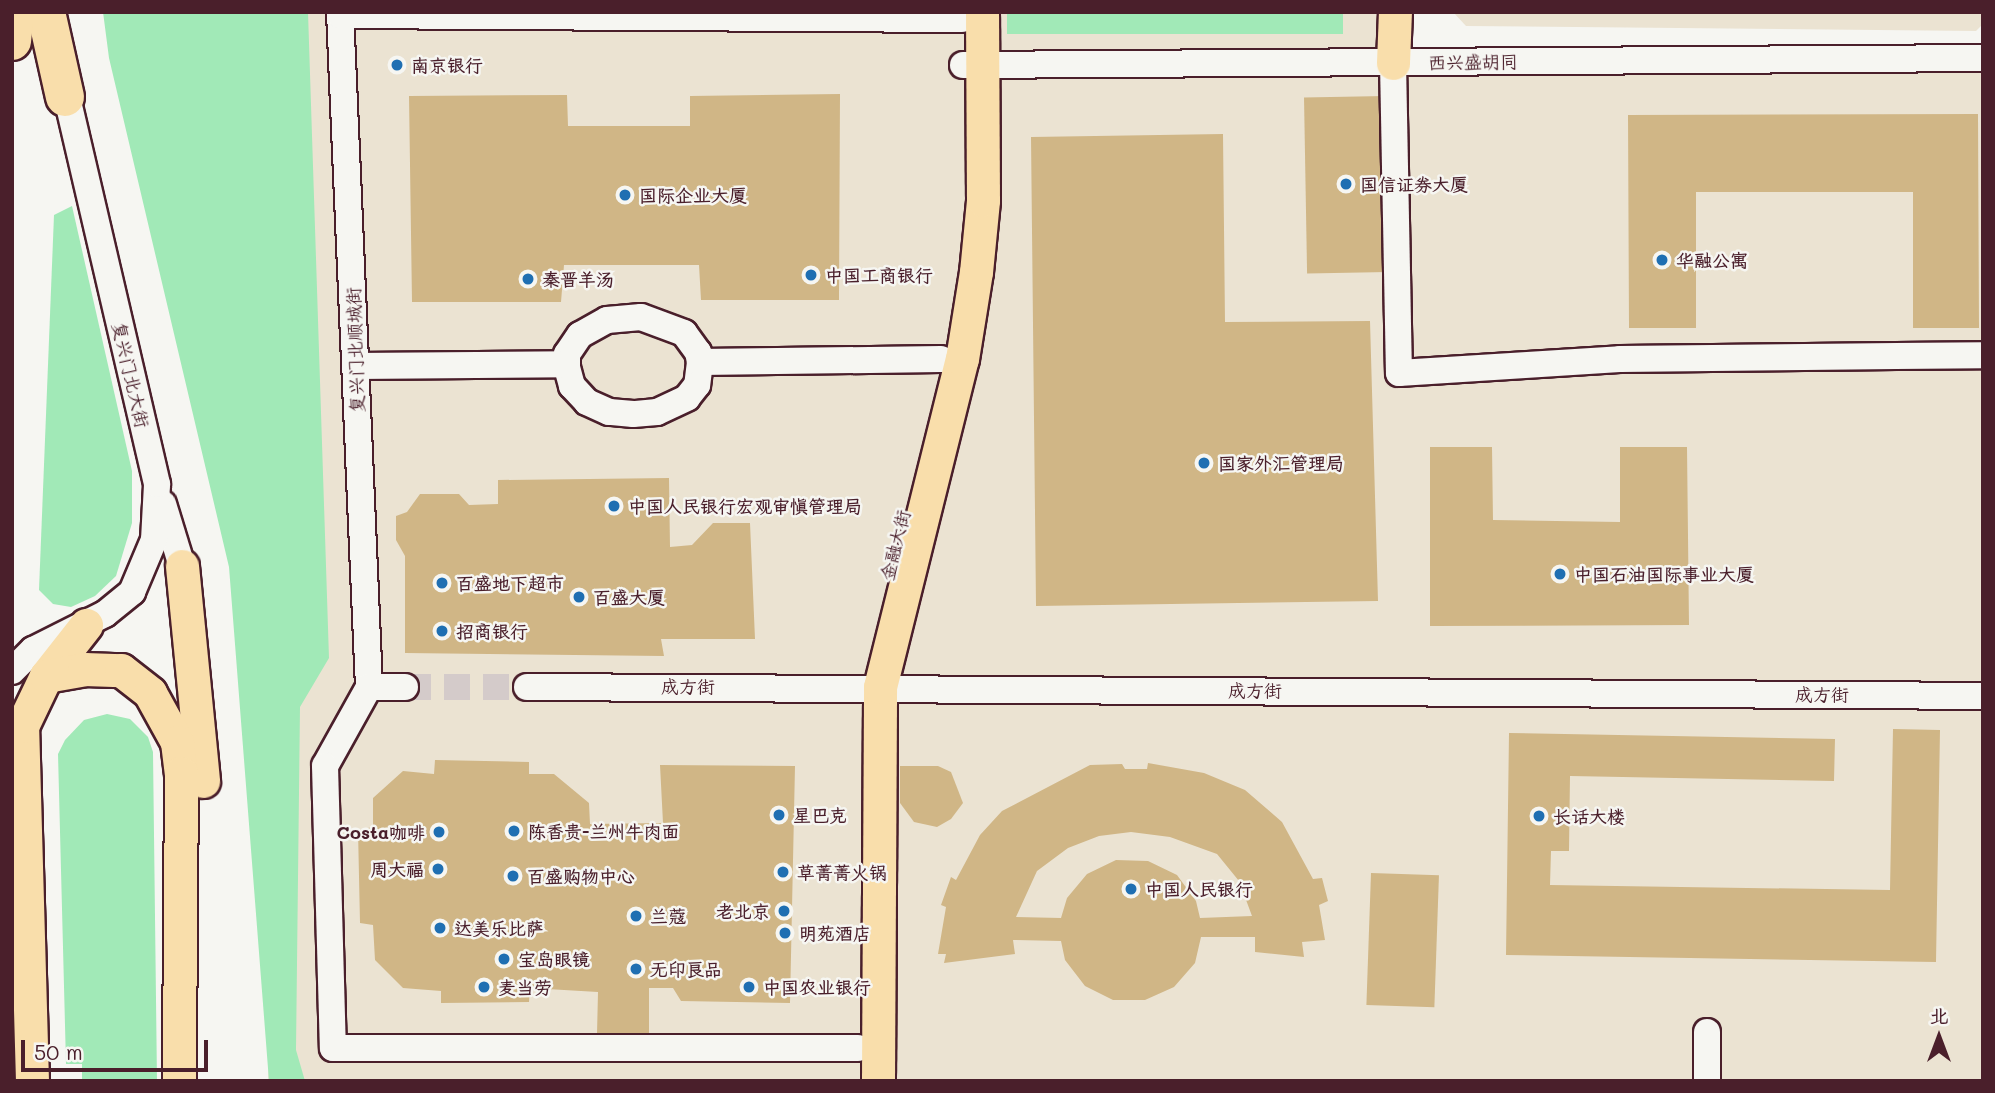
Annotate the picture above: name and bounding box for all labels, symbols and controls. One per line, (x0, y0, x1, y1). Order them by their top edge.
street label: 西兴盛胡同 (1428, 50, 1518, 74)
place label: 南京银行 (411, 54, 483, 76)
marker: 南京银行 (389, 57, 405, 73)
place label: 国信证券大厦 (1360, 173, 1468, 195)
marker: 国信证券大厦 (1338, 176, 1354, 192)
place label: 国际企业大厦 (639, 184, 747, 206)
marker: 国际企业大厦 (617, 187, 633, 203)
place label: 华融公寓 (1676, 249, 1748, 271)
marker: 华融公寓 (1654, 252, 1670, 268)
place label: 中国工商银行 (825, 264, 933, 286)
marker: 中国工商银行 (803, 267, 819, 283)
place label: 秦晋羊汤 (542, 268, 614, 290)
marker: 秦晋羊汤 (520, 271, 536, 287)
street label: 复兴门北顺城街 (342, 287, 368, 413)
street label: 复兴门北大街 (108, 320, 154, 430)
place label: 国家外汇管理局 (1218, 452, 1344, 474)
marker: 国家外汇管理局 (1196, 455, 1212, 471)
place label: 中国人民银行宏观审慎管理局 (628, 495, 862, 517)
marker: 中国人民银行宏观审慎管理局 (606, 498, 622, 514)
street label: 金融大街 (876, 507, 914, 583)
place label: 中国石油国际事业大厦 (1574, 563, 1754, 585)
marker: 中国石油国际事业大厦 (1552, 566, 1568, 582)
place label: 百盛地下超市 (456, 572, 564, 594)
marker: 百盛地下超市 (434, 575, 450, 591)
place label: 百盛大厦 (593, 586, 665, 608)
marker: 百盛大厦 (571, 589, 587, 605)
place label: 招商银行 (456, 620, 528, 642)
marker: 招商银行 (434, 623, 450, 639)
street label: 成方街 (661, 675, 715, 697)
street label: 成方街 (1228, 679, 1282, 701)
street label: 成方街 (1795, 683, 1849, 705)
place label: 星巴克 (793, 804, 847, 826)
place label: 长话大楼 (1553, 805, 1625, 827)
marker: 星巴克 (771, 807, 787, 823)
marker: 长话大楼 (1531, 808, 1547, 824)
place label: 陈香贵-兰州牛肉面 (528, 820, 680, 842)
place label: Costa咖啡 (337, 821, 425, 843)
marker: 陈香贵-兰州牛肉面 (506, 823, 522, 839)
marker: Costa咖啡 (431, 824, 447, 840)
place label: 周大福 (370, 858, 424, 880)
marker: 周大福 (430, 861, 446, 877)
place label: 草菁菁火锅 (797, 861, 887, 883)
marker: 草菁菁火锅 (775, 864, 791, 880)
place label: 百盛购物中心 (527, 865, 635, 887)
marker: 百盛购物中心 (505, 868, 521, 884)
place label: 中国人民银行 (1145, 878, 1253, 900)
marker: 中国人民银行 (1123, 881, 1139, 897)
place label: 老北京 (716, 900, 770, 922)
marker: 老北京 (776, 903, 792, 919)
place label: 兰蔻 (650, 905, 686, 927)
marker: 兰蔻 (628, 908, 644, 924)
place label: 达美乐比萨 (454, 917, 544, 939)
marker: 达美乐比萨 (432, 920, 448, 936)
place label: 明苑酒店 (799, 922, 871, 944)
marker: 明苑酒店 (777, 925, 793, 941)
place label: 宝岛眼镜 (518, 948, 590, 970)
marker: 宝岛眼镜 (496, 951, 512, 967)
place label: 无印良品 (650, 958, 722, 980)
marker: 无印良品 (628, 961, 644, 977)
place label: 麦当劳 (498, 976, 552, 998)
place label: 中国农业银行 (763, 976, 871, 998)
marker: 麦当劳 (476, 979, 492, 995)
marker: 中国农业银行 (741, 979, 757, 995)
north arrow (1904, 1002, 1974, 1072)
text: 北 (1929, 1003, 1949, 1028)
scale bar (24, 1026, 212, 1070)
text: 50 m (34, 1038, 83, 1065)

